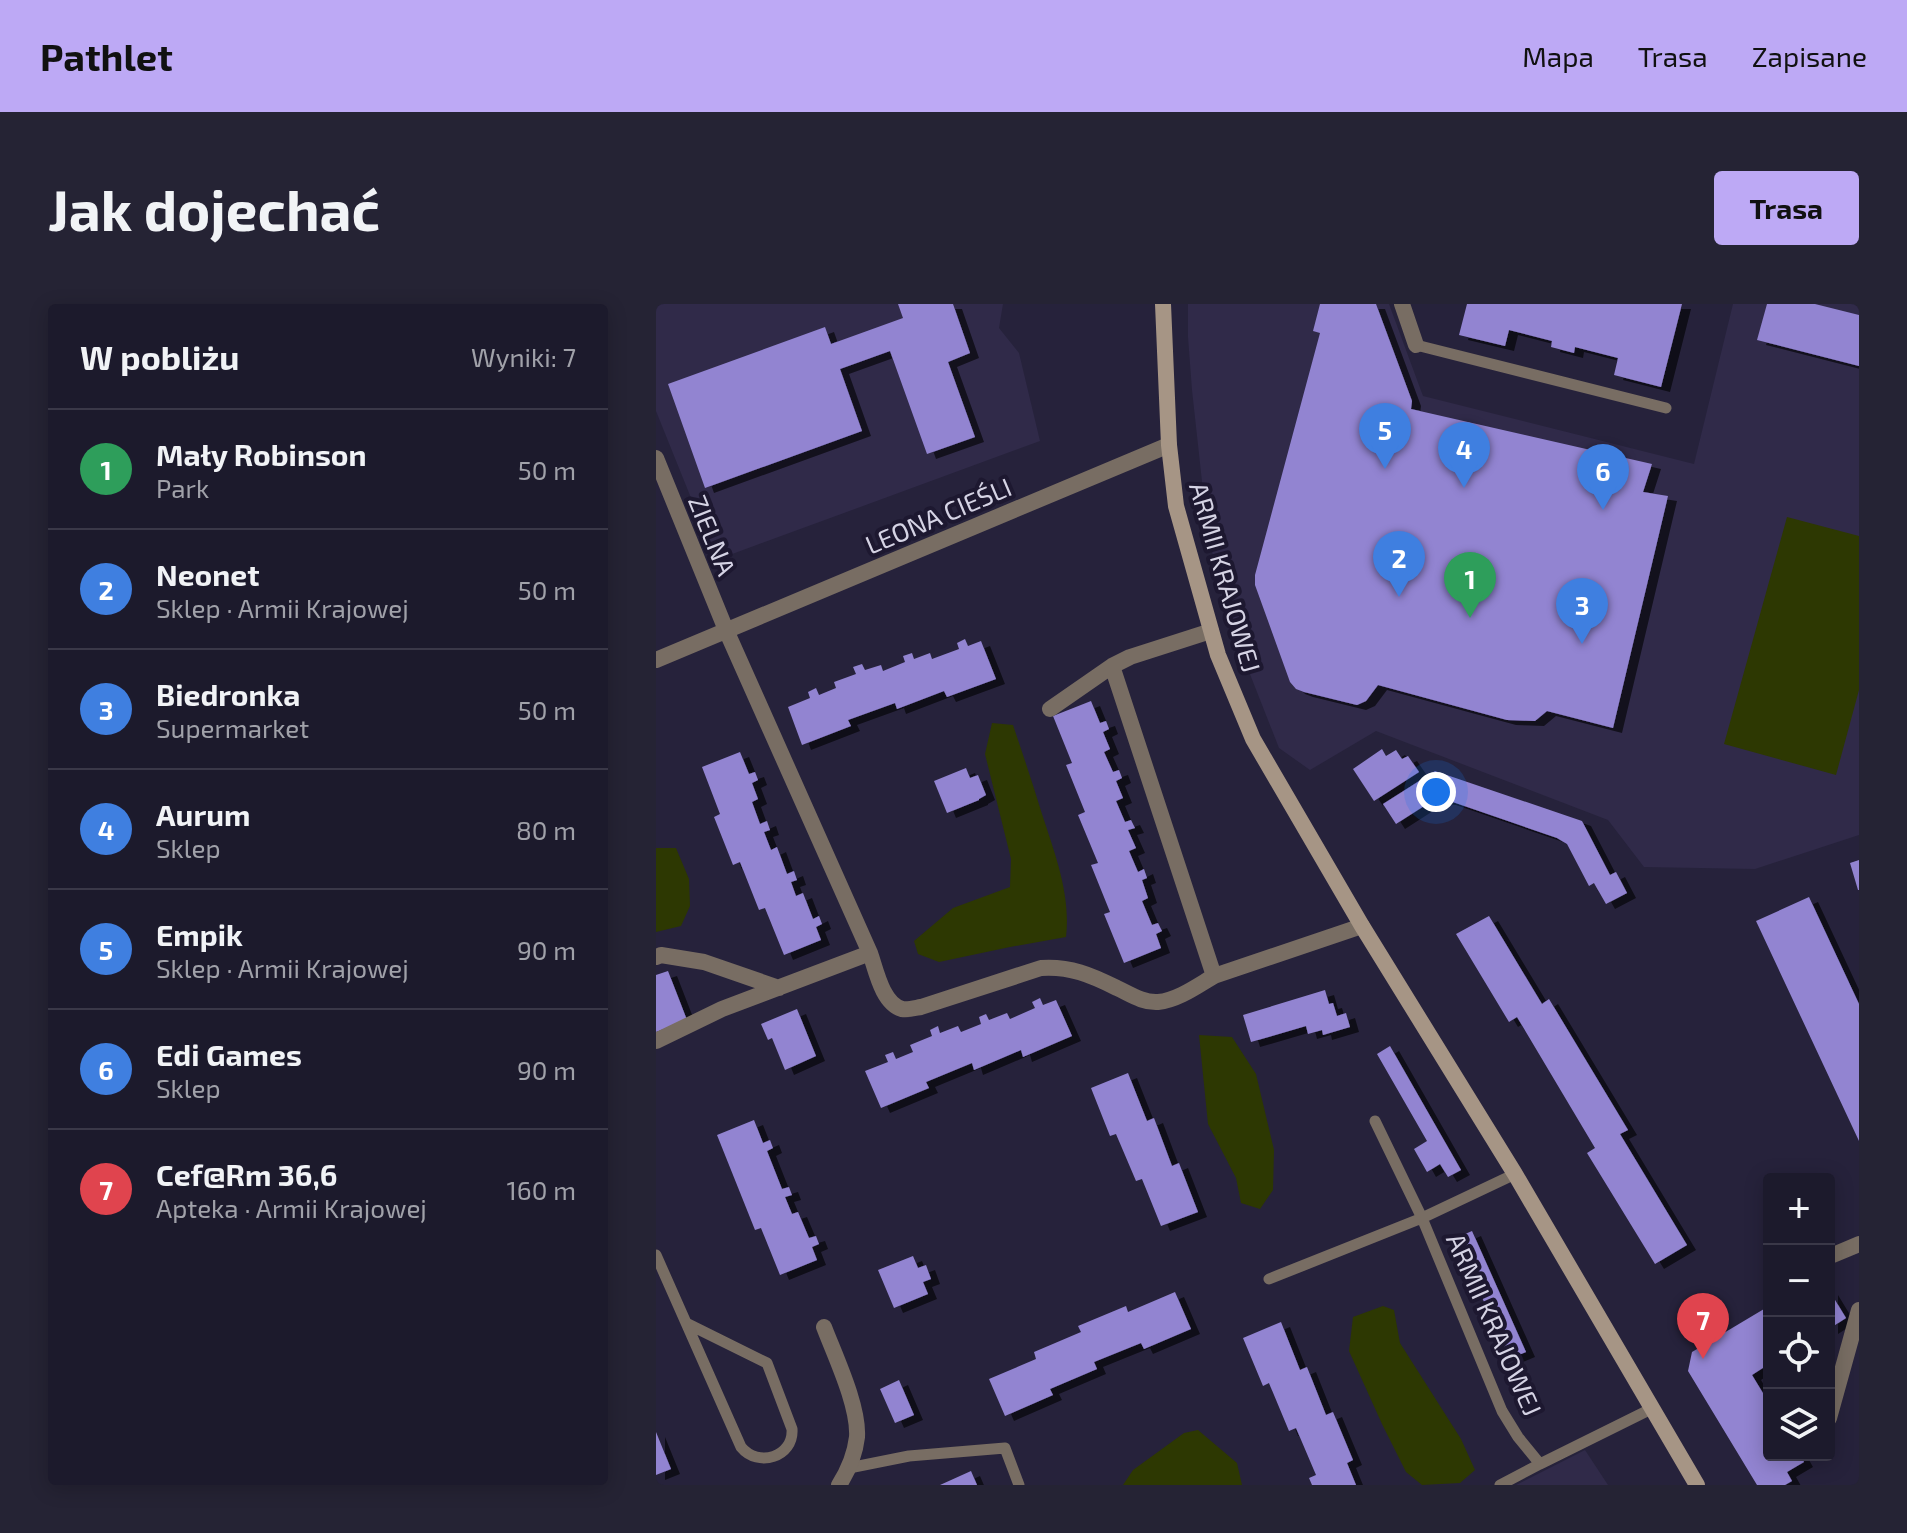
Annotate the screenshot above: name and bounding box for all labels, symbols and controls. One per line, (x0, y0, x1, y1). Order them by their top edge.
text: Pathlet (40, 33, 173, 79)
text: Mapa (1522, 39, 1594, 73)
text: Trasa (1638, 39, 1708, 73)
text: Zapisane (1752, 39, 1867, 73)
button: Trasa (1714, 171, 1859, 245)
text: Jak dojechać (48, 175, 380, 242)
text: W pobliżu (80, 336, 240, 377)
text: Wyniki: 7 (471, 341, 576, 372)
pin: 5 (1359, 403, 1411, 469)
pin: 4 (1438, 422, 1490, 488)
text: Mały Robinson (156, 436, 367, 472)
pin: 6 (1577, 444, 1629, 510)
text: 1 (100, 454, 112, 485)
text: 50 m (518, 454, 576, 485)
street label: LEONA CIEŚLI (860, 470, 1016, 560)
text: Park (156, 472, 209, 503)
street label: ARMII KRAJOWEJ (1184, 478, 1268, 676)
street label: ZIELNA (683, 490, 743, 580)
pin: 2 (1373, 531, 1425, 597)
pin: 1 (1444, 552, 1496, 618)
text: Neonet (156, 556, 260, 592)
text: 2 (98, 574, 114, 605)
text: 50 m (518, 574, 576, 605)
pin: 3 (1556, 578, 1608, 644)
text: Sklep · Armii Krajowej (156, 592, 409, 623)
text: Biedronka (156, 676, 300, 712)
text: 3 (99, 694, 113, 725)
text: 50 m (518, 694, 576, 725)
text: Supermarket (156, 712, 309, 743)
your location (1416, 772, 1456, 812)
text: Aurum (156, 796, 250, 832)
text: 4 (98, 814, 114, 845)
text: 80 m (516, 814, 576, 845)
text: Sklep (156, 832, 221, 863)
text: Empik (156, 916, 243, 952)
text: 5 (99, 934, 113, 965)
text: 90 m (517, 934, 576, 965)
text: Sklep · Armii Krajowej (156, 952, 409, 983)
text: Edi Games (156, 1036, 302, 1072)
text: 6 (98, 1054, 114, 1085)
text: 90 m (517, 1054, 576, 1085)
text: Sklep (156, 1072, 221, 1103)
text: Cef@Rm 36,6 (156, 1156, 337, 1192)
map controls (1763, 1173, 1835, 1461)
button: + (1763, 1173, 1835, 1245)
text: 7 (99, 1174, 113, 1205)
text: 160 m (507, 1174, 576, 1205)
text: Apteka · Armii Krajowej (156, 1192, 427, 1223)
street label: ARMII KRAJOWEJ (1441, 1228, 1549, 1420)
button: − (1763, 1245, 1835, 1317)
pin: 7 (1677, 1293, 1729, 1359)
button: locate (1763, 1317, 1835, 1389)
button: layers (1763, 1389, 1835, 1461)

